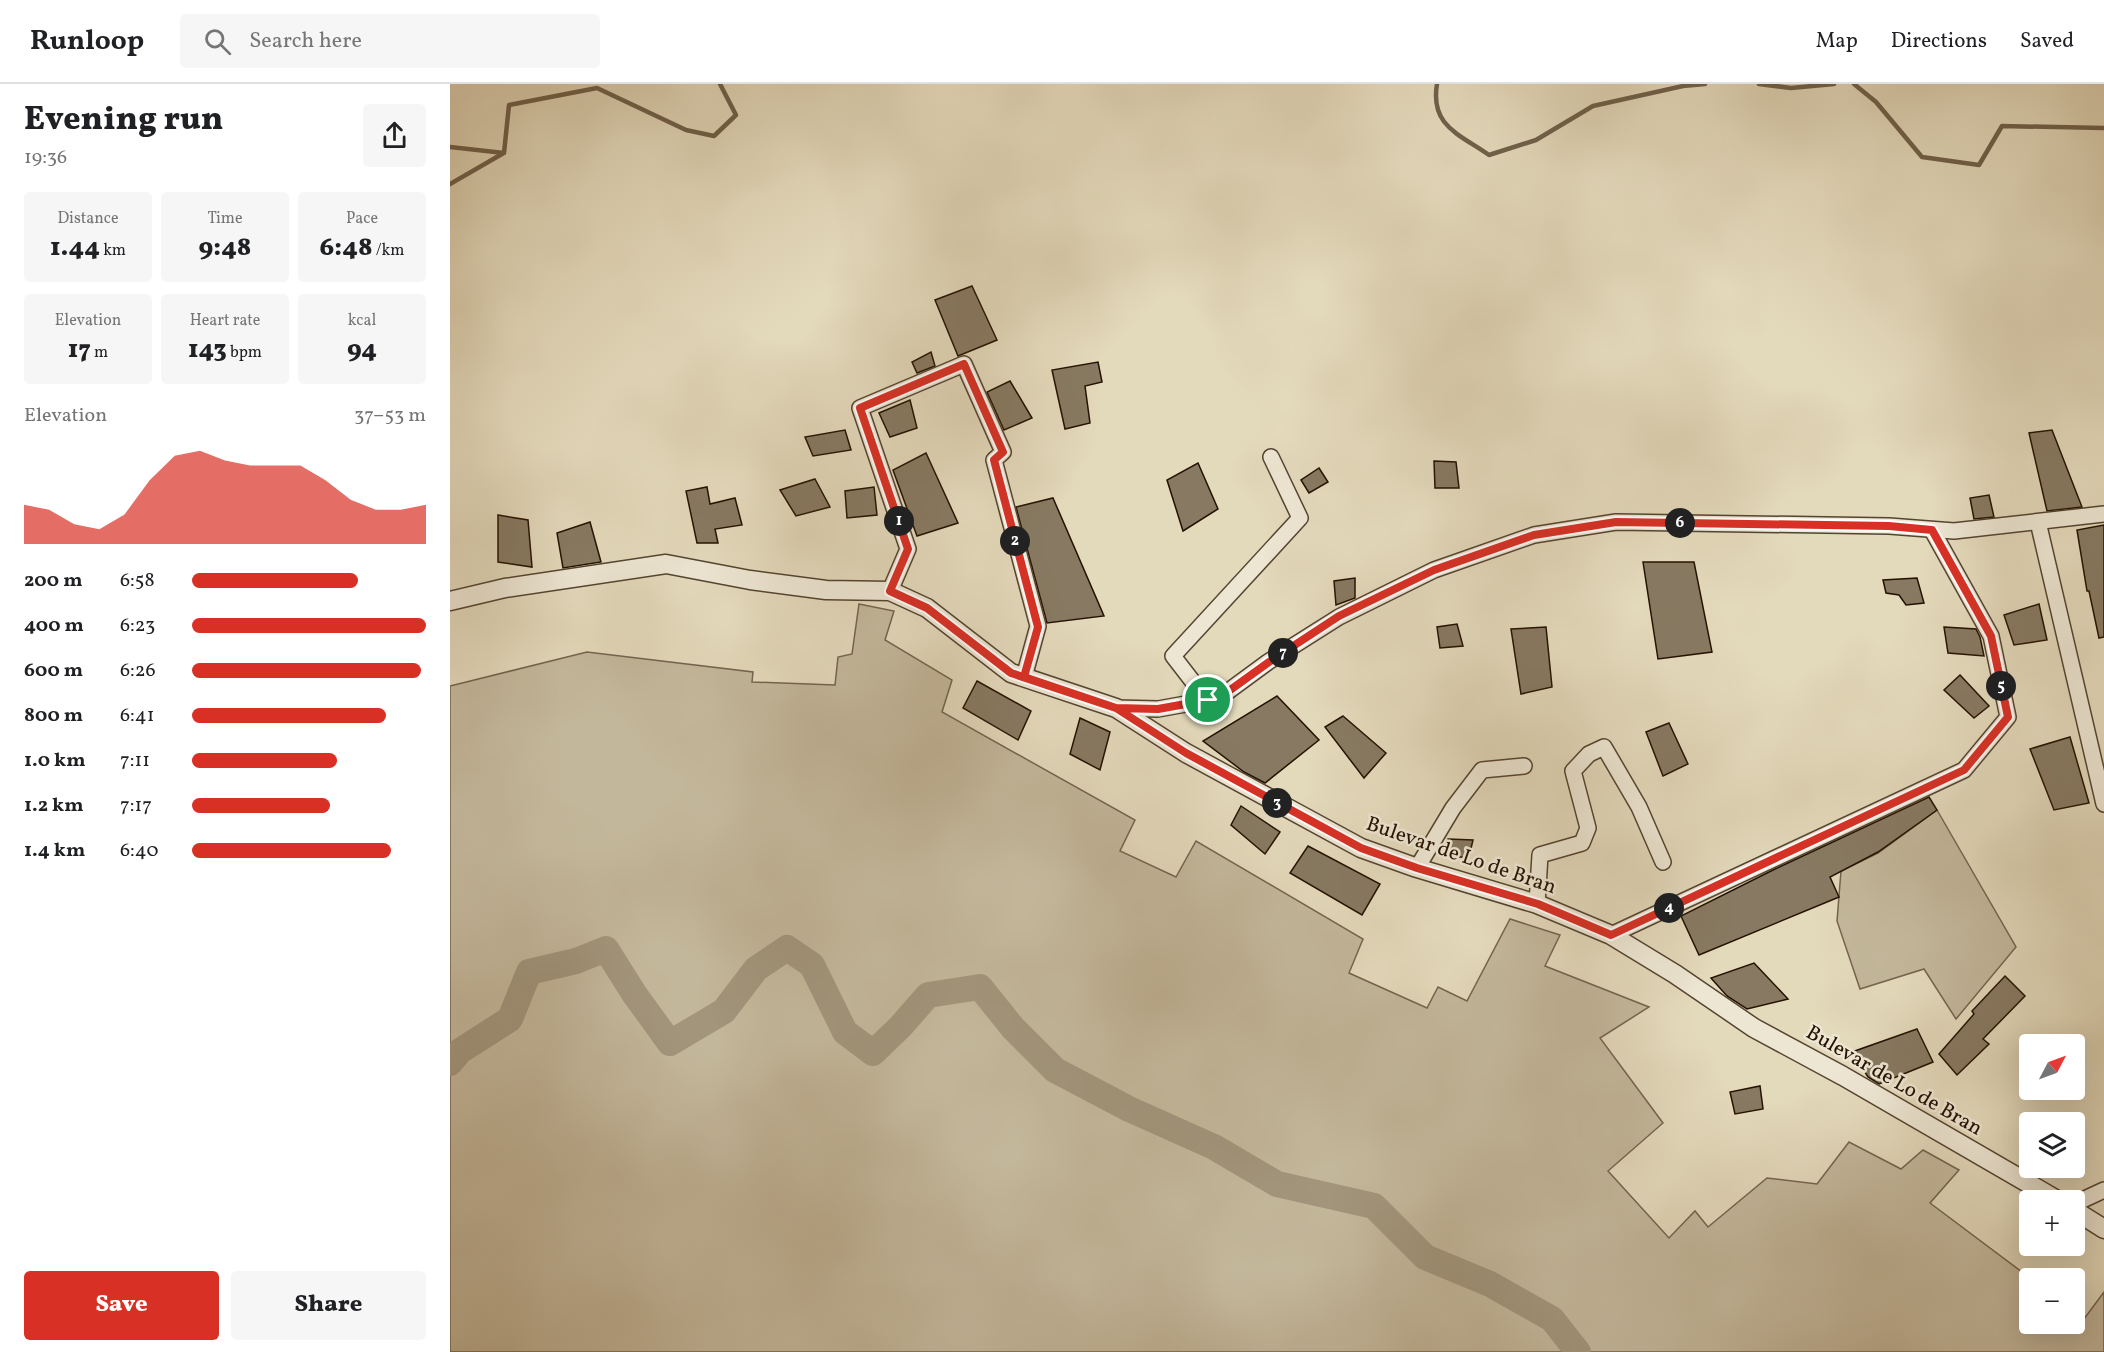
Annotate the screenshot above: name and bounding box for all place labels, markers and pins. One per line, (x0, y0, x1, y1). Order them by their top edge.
pin: 1 (884, 506, 914, 536)
pin: 6 (1665, 508, 1695, 538)
pin: 2 (1000, 526, 1030, 556)
pin: 7 (1268, 638, 1298, 668)
pin: 5 (1986, 671, 2016, 701)
pin (1182, 674, 1233, 725)
pin: 3 (1262, 788, 1292, 818)
pin: 4 (1654, 893, 1684, 923)

